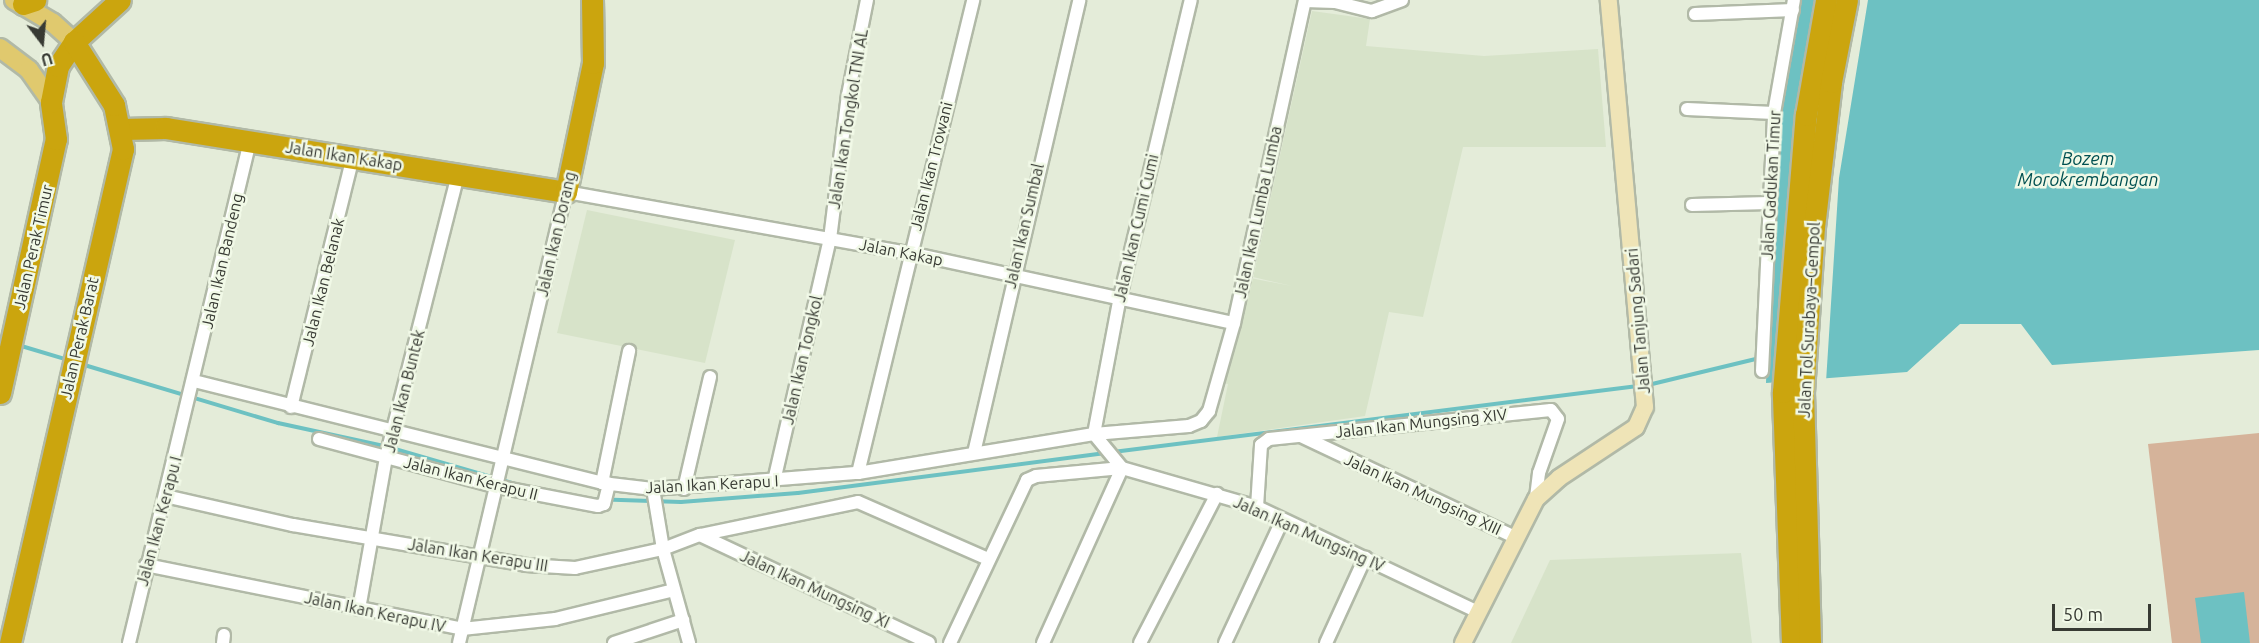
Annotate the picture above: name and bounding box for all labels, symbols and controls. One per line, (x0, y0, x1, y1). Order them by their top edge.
north arrow (12, 12, 72, 72)
street label: Jalan Ikan Tongkol TNI AL (824, 28, 872, 210)
text: U (39, 49, 55, 70)
street label: Jalan Ikan Trowani (906, 100, 956, 232)
street label: Jalan Gadukan Timur (1757, 110, 1785, 260)
street label: Jalan Ikan Lumba Lumba (1230, 124, 1286, 300)
street label: Jalan Ikan Kakap (284, 137, 404, 175)
water label: Bozem Morokrembangan (2018, 148, 2158, 190)
street label: Jalan Ikan Cumi Cumi (1110, 152, 1162, 304)
street label: Jalan Ikan Sumbal (1000, 162, 1048, 290)
street label: Jalan Ikan Dorang (532, 170, 580, 298)
street label: Jalan Perak Timur (9, 183, 57, 311)
street label: Jalan Ikan Bandeng (197, 191, 247, 331)
street label: Jalan Ikan Belanak (298, 216, 348, 348)
street label: Jalan Tol Surabaya–Gempol (1794, 222, 1824, 418)
street label: Jalan Kakap (857, 234, 945, 270)
street label: Jalan Tanjung Sadari (1622, 247, 1654, 395)
street label: Jalan Perak Barat (56, 275, 102, 401)
street label: Jalan Ikan Tongkol (778, 294, 826, 426)
street label: Jalan Ikan Buntek (379, 327, 429, 455)
street label: Jalan Ikan Mungsing XIV (1334, 404, 1508, 442)
street label: Jalan Ikan Mungsing XIII (1342, 449, 1504, 539)
street label: Jalan Ikan Kerapu II (402, 452, 540, 504)
street label: Jalan Ikan Kerapu I (132, 454, 186, 588)
street label: Jalan Ikan Kerapu I (645, 471, 779, 497)
street label: Jalan Ikan Mungsing IV (1231, 492, 1387, 576)
street label: Jalan Ikan Kerapu III (407, 534, 549, 576)
street label: Jalan Ikan Mungsing XI (737, 546, 893, 632)
street label: Jalan Ikan Kerapu IV (303, 588, 447, 636)
scale bar (2055, 592, 2154, 630)
text: 50 m (2063, 604, 2103, 624)

